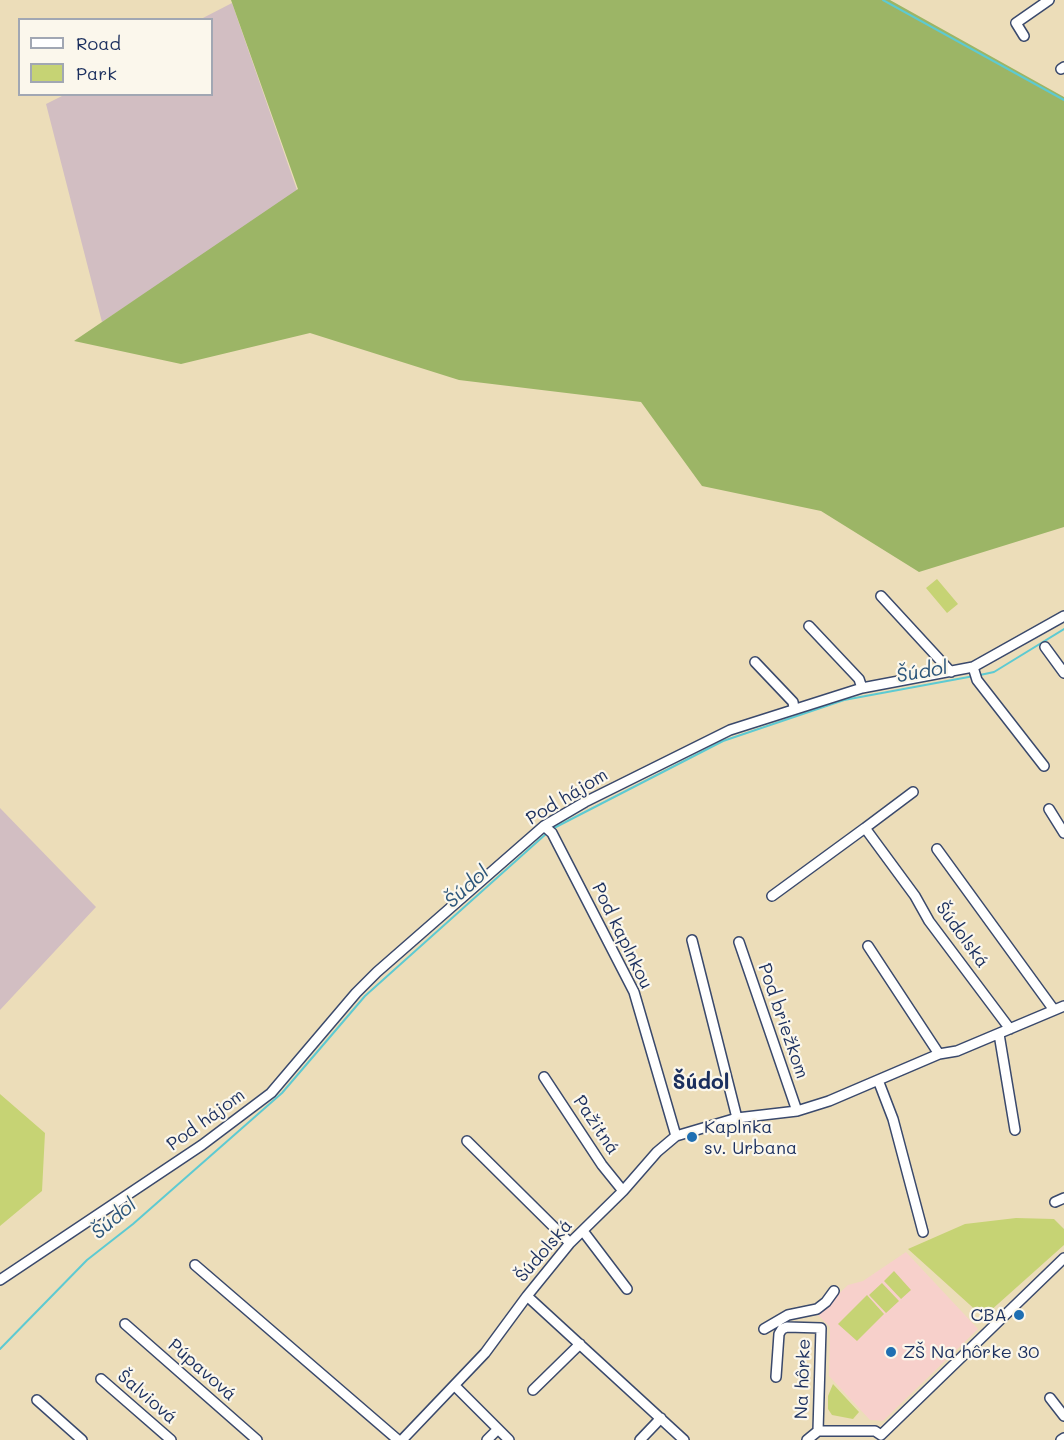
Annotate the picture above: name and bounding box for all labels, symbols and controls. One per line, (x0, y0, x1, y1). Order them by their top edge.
legend (18, 18, 213, 96)
text: Road (76, 31, 121, 55)
text: Park (76, 61, 117, 85)
water label: Šúdol (894, 656, 950, 688)
street label: Pod hájom (522, 764, 612, 830)
water label: Šúdol (440, 861, 494, 913)
street label: Pod kaplnkou (587, 879, 657, 993)
street label: Šúdolská (931, 898, 993, 972)
street label: Pod briežkom (753, 960, 813, 1082)
district label: Šúdol (673, 1070, 729, 1096)
street label: Pod hájom (163, 1084, 249, 1156)
street label: Pažitná (568, 1091, 624, 1159)
place label: Kaplnka sv. Urbana (704, 1116, 797, 1158)
marker: Kaplnka sv. Urbana (685, 1130, 699, 1144)
water label: Šúdol (86, 1193, 142, 1245)
street label: Šúdolská (511, 1215, 577, 1287)
place label: CBA (971, 1304, 1007, 1326)
marker: CBA (1012, 1308, 1026, 1322)
street label: Púpavová (163, 1334, 241, 1406)
street label: Na hôrke (791, 1338, 815, 1420)
place label: ZŠ Na hôrke 30 (903, 1341, 1039, 1363)
marker: ZŠ Na hôrke 30 (884, 1345, 898, 1359)
street label: Šalviová (113, 1365, 181, 1429)

